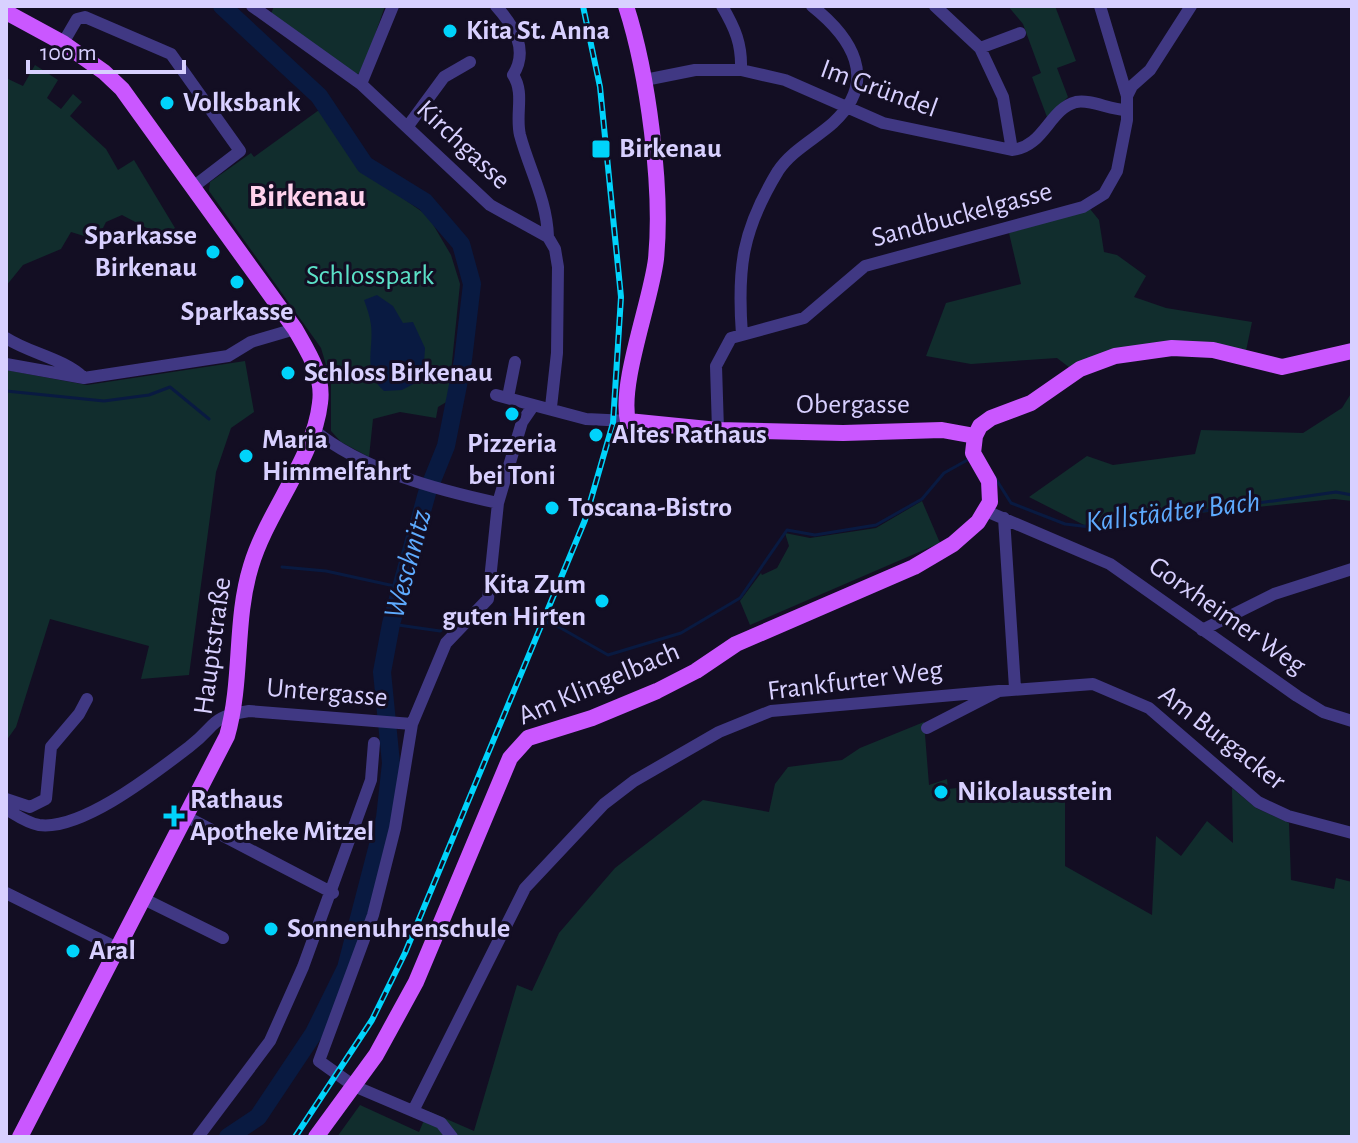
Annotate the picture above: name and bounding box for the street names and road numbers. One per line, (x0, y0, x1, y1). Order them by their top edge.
street label: Im Gründel (817, 55, 941, 123)
street label: Kirchgasse (411, 95, 515, 195)
street label: Sandbuckelgasse (869, 177, 1055, 253)
street label: Obergasse (796, 391, 910, 419)
street label: Gorxheimer Weg (1144, 552, 1311, 680)
street label: Hauptstraße (190, 576, 236, 716)
street label: Am Klingelbach (514, 637, 684, 731)
street label: Frankfurter Weg (766, 656, 945, 706)
street label: Untergasse (265, 674, 389, 712)
street label: Am Burgacker (1153, 680, 1291, 796)

